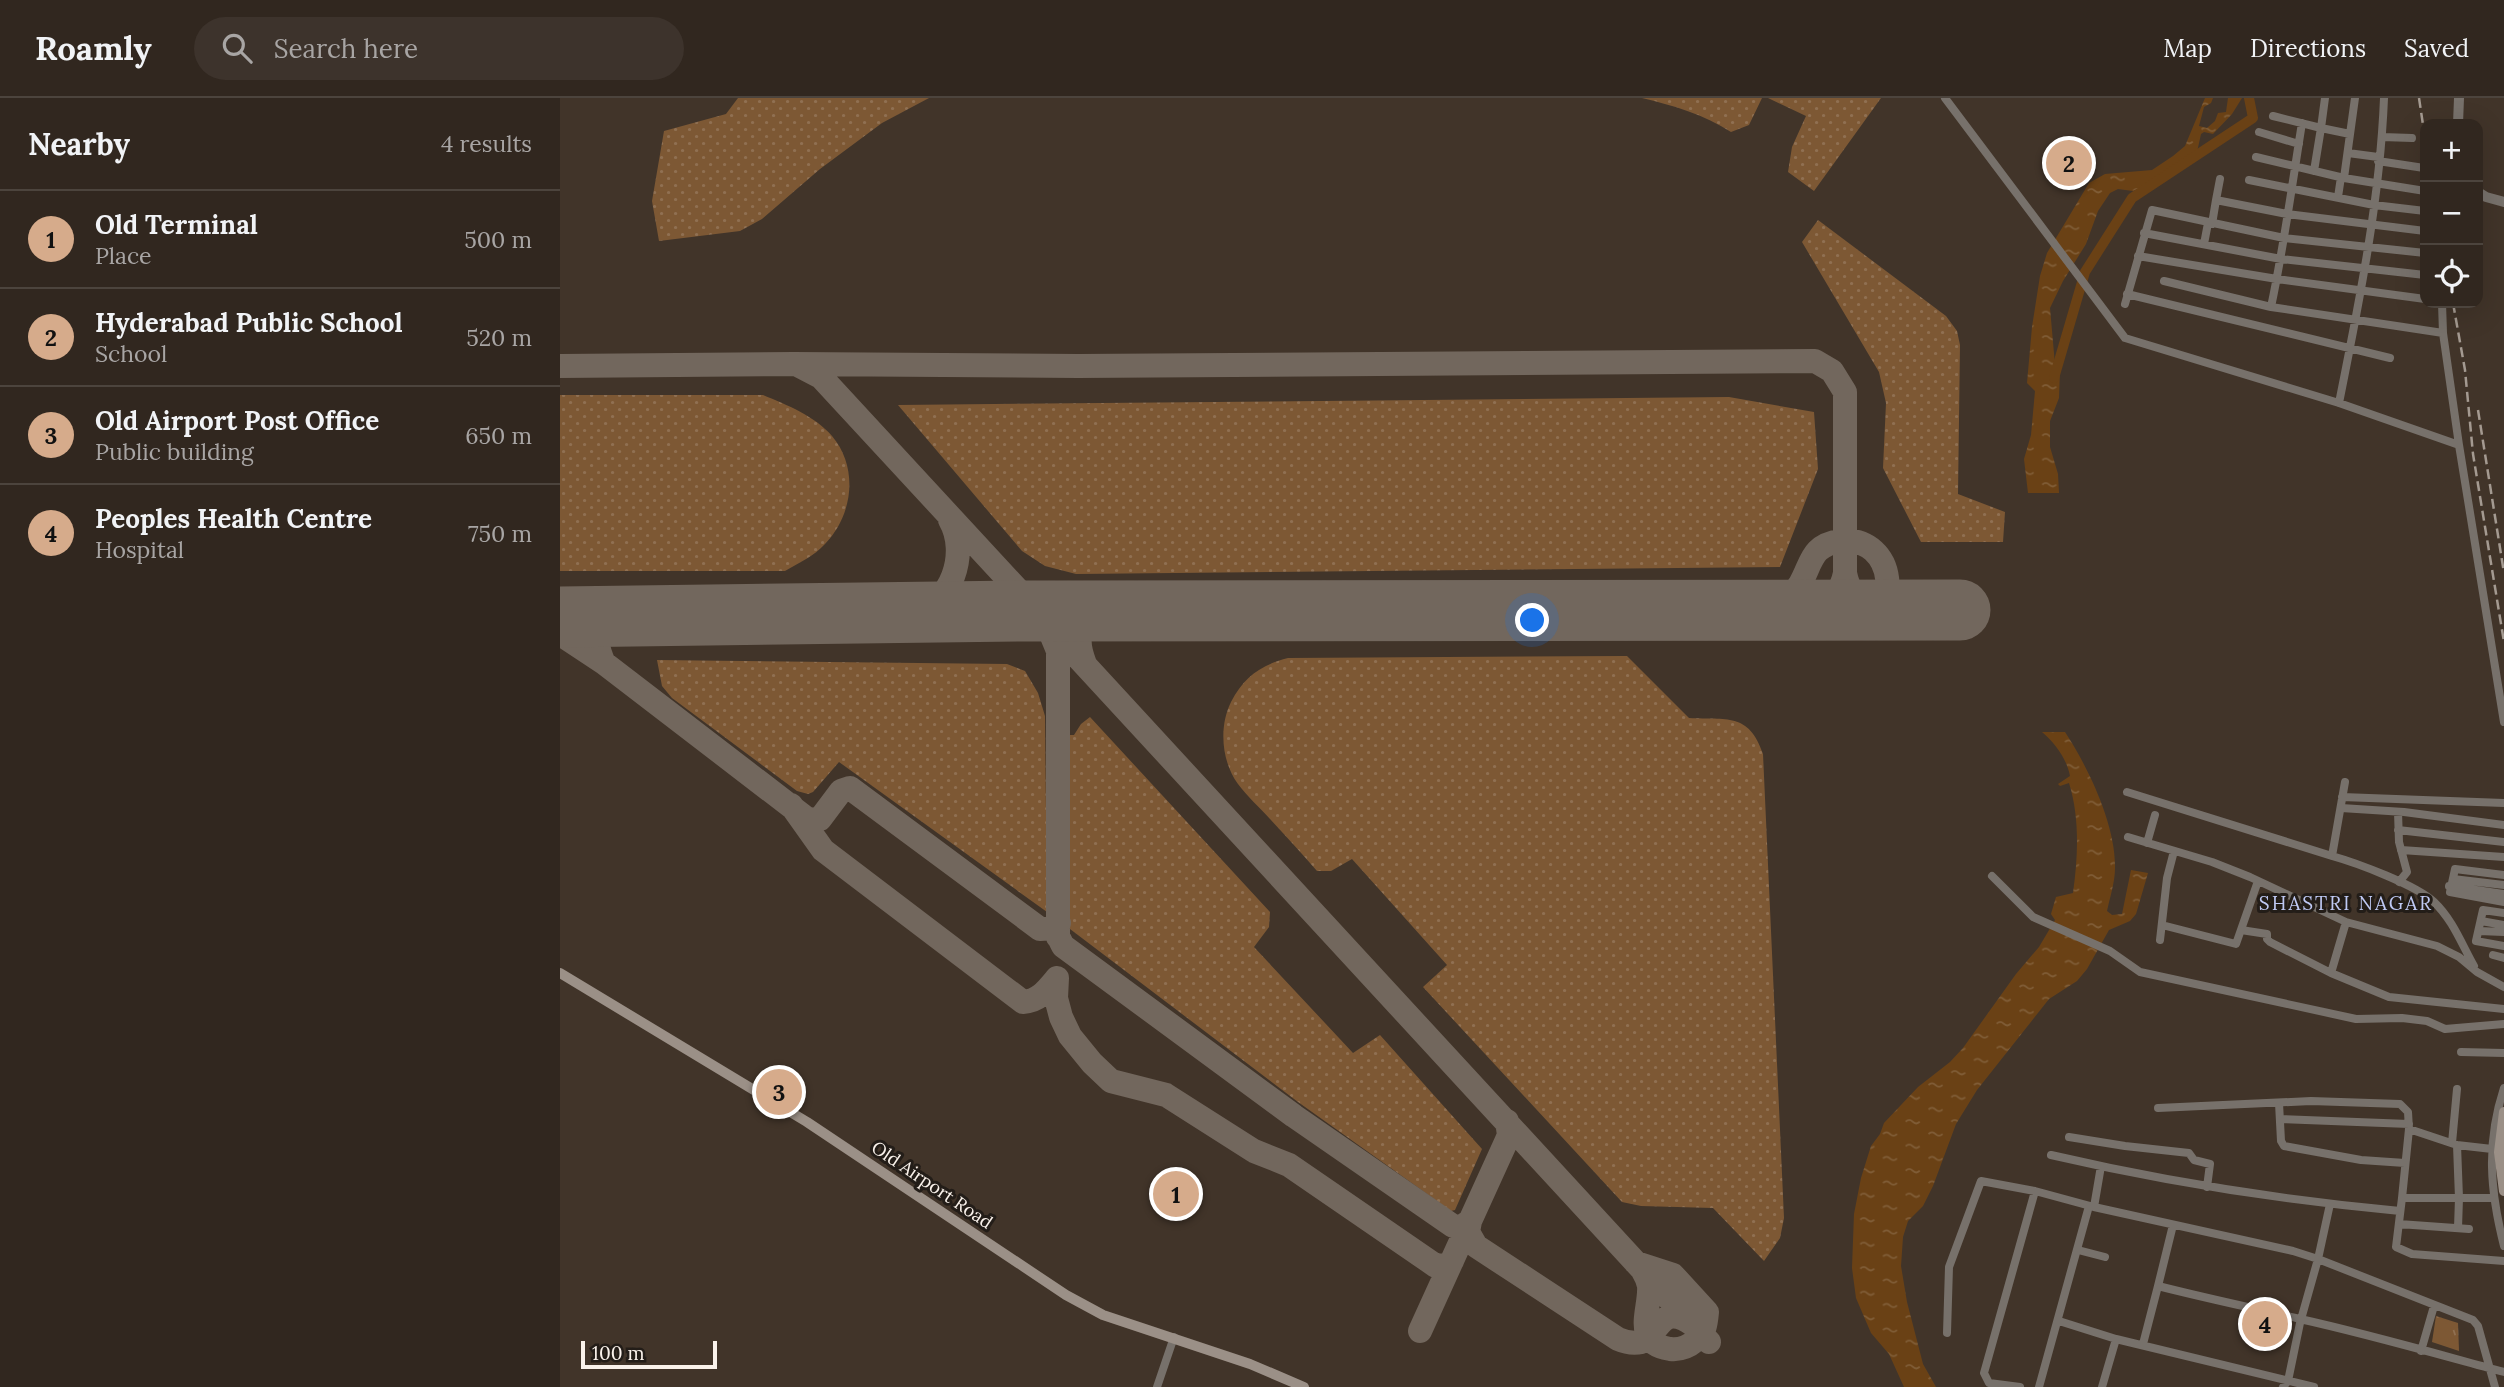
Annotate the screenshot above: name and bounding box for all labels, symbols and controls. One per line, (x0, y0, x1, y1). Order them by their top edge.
search box (194, 17, 684, 80)
text: Roamly (35, 27, 152, 69)
icon: search (218, 29, 256, 67)
text: Search here (274, 32, 418, 65)
text: Map (2163, 33, 2212, 64)
text: Directions (2250, 33, 2366, 64)
text: Saved (2404, 33, 2469, 64)
map controls (2420, 119, 2483, 308)
button: + (2420, 119, 2483, 182)
text: Nearby (28, 125, 130, 163)
text: 4 results (441, 129, 532, 158)
pin: 2 (2046, 137, 2092, 189)
button: − (2420, 182, 2483, 245)
text: Old Terminal (95, 208, 258, 241)
text: 1 (46, 225, 56, 254)
text: 500 m (464, 225, 532, 254)
text: Place (95, 241, 152, 270)
button: locate (2420, 245, 2483, 308)
text: Hyderabad Public School (95, 306, 403, 339)
text: 2 (45, 323, 57, 352)
text: 520 m (466, 323, 532, 352)
text: School (95, 339, 167, 368)
text: Old Airport Post Office (95, 404, 379, 437)
text: 3 (45, 421, 57, 450)
text: 650 m (465, 421, 532, 450)
text: Public building (95, 437, 254, 466)
text: Peoples Health Centre (95, 502, 372, 535)
text: 4 (45, 519, 57, 548)
text: 750 m (468, 519, 532, 548)
text: Hospital (95, 535, 184, 564)
your location (1515, 603, 1549, 637)
district label: SHASTRI NAGAR (2259, 891, 2433, 915)
pin: 3 (756, 1066, 802, 1118)
street label: Old Airport Road (867, 1135, 998, 1234)
pin: 1 (1153, 1168, 1199, 1220)
pin: 4 (2242, 1298, 2288, 1350)
scale bar (581, 1338, 718, 1370)
text: 100 m (592, 1341, 645, 1365)

